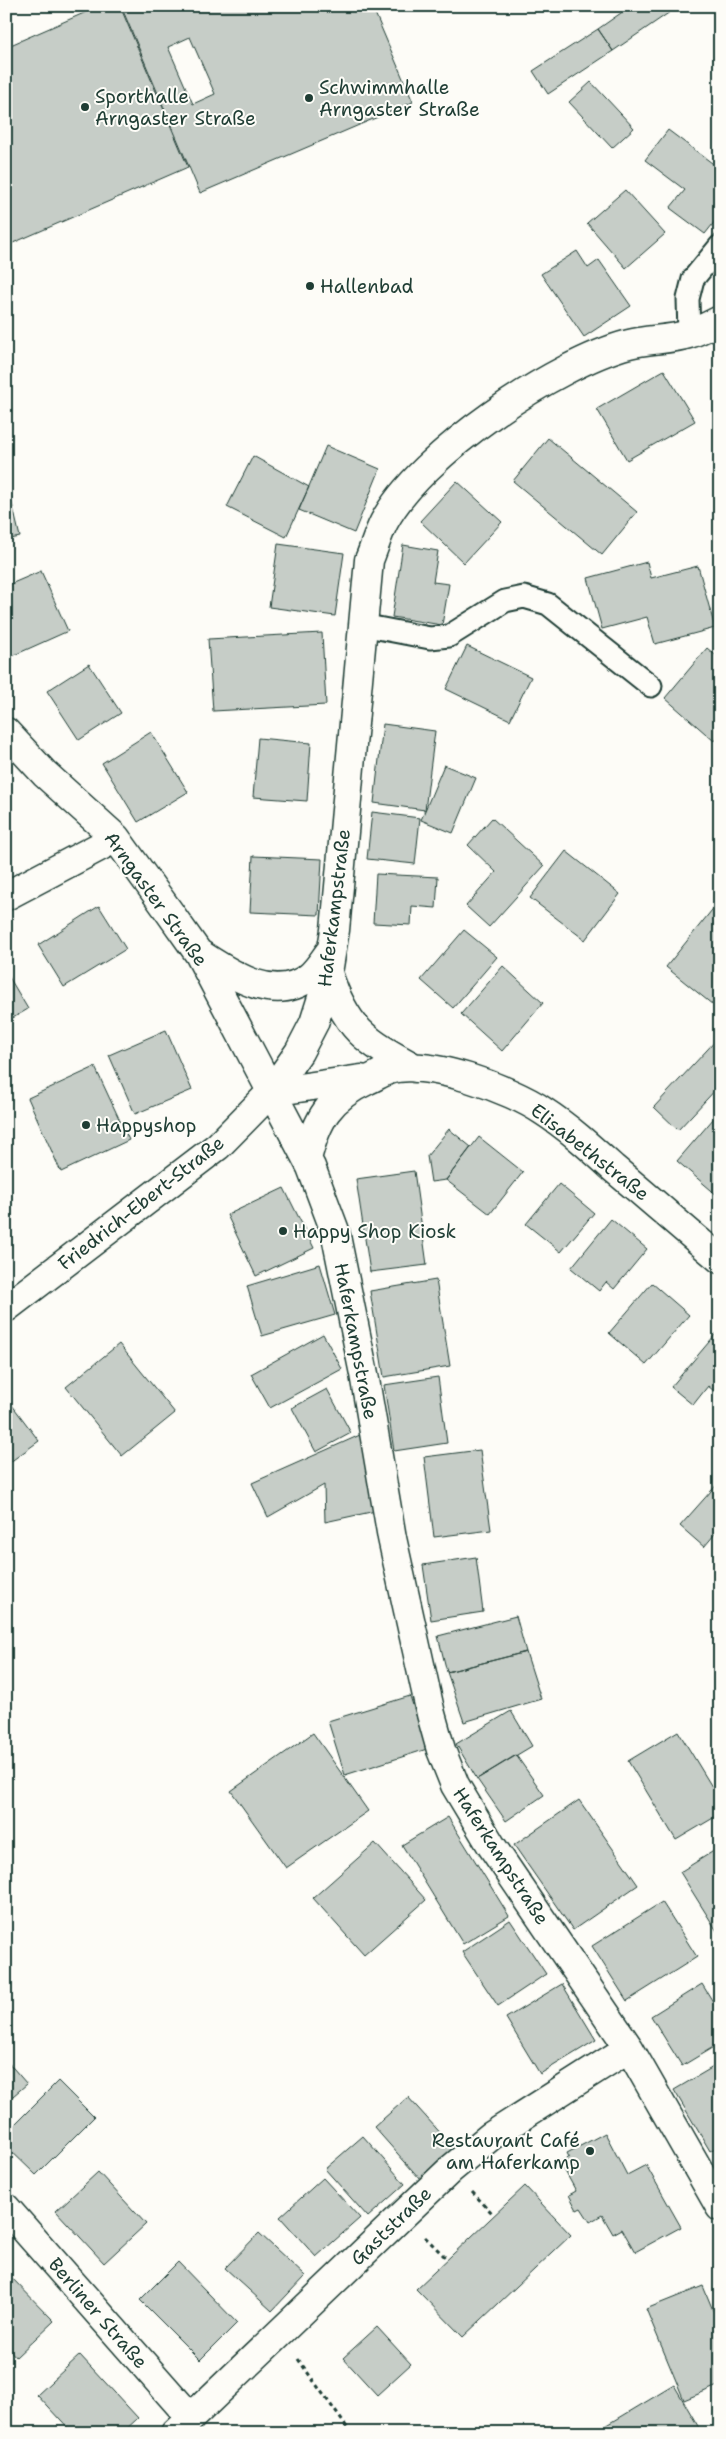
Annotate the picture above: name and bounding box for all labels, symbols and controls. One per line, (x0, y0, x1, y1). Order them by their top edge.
place label: Schwimmhalle Arngaster Straße (319, 75, 480, 122)
place label: Sporthalle Arngaster Straße (95, 84, 256, 131)
marker: Schwimmhalle Arngaster Straße (303, 92, 315, 104)
marker: Sporthalle Arngaster Straße (79, 101, 91, 113)
place label: Hallenbad (320, 274, 414, 299)
marker: Hallenbad (304, 280, 316, 292)
street label: Arngaster Straße (99, 827, 213, 971)
street label: Haferkampstraße (312, 828, 356, 988)
street label: Elisabethstraße (525, 1098, 655, 1206)
place label: Happyshop (96, 1113, 196, 1138)
marker: Happyshop (80, 1119, 92, 1131)
street label: Friedrich-Ebert-Straße (53, 1130, 229, 1276)
place label: Happy Shop Kiosk (293, 1219, 456, 1244)
marker: Happy Shop Kiosk (277, 1225, 289, 1237)
street label: Haferkampstraße (329, 1261, 383, 1421)
street label: Haferkampstraße (447, 1783, 555, 1929)
place label: Restaurant Café am Haferkamp (432, 2128, 580, 2175)
marker: Restaurant Café am Haferkamp (584, 2145, 596, 2157)
street label: Gaststraße (345, 2181, 437, 2271)
street label: Berliner Straße (43, 2252, 153, 2374)

